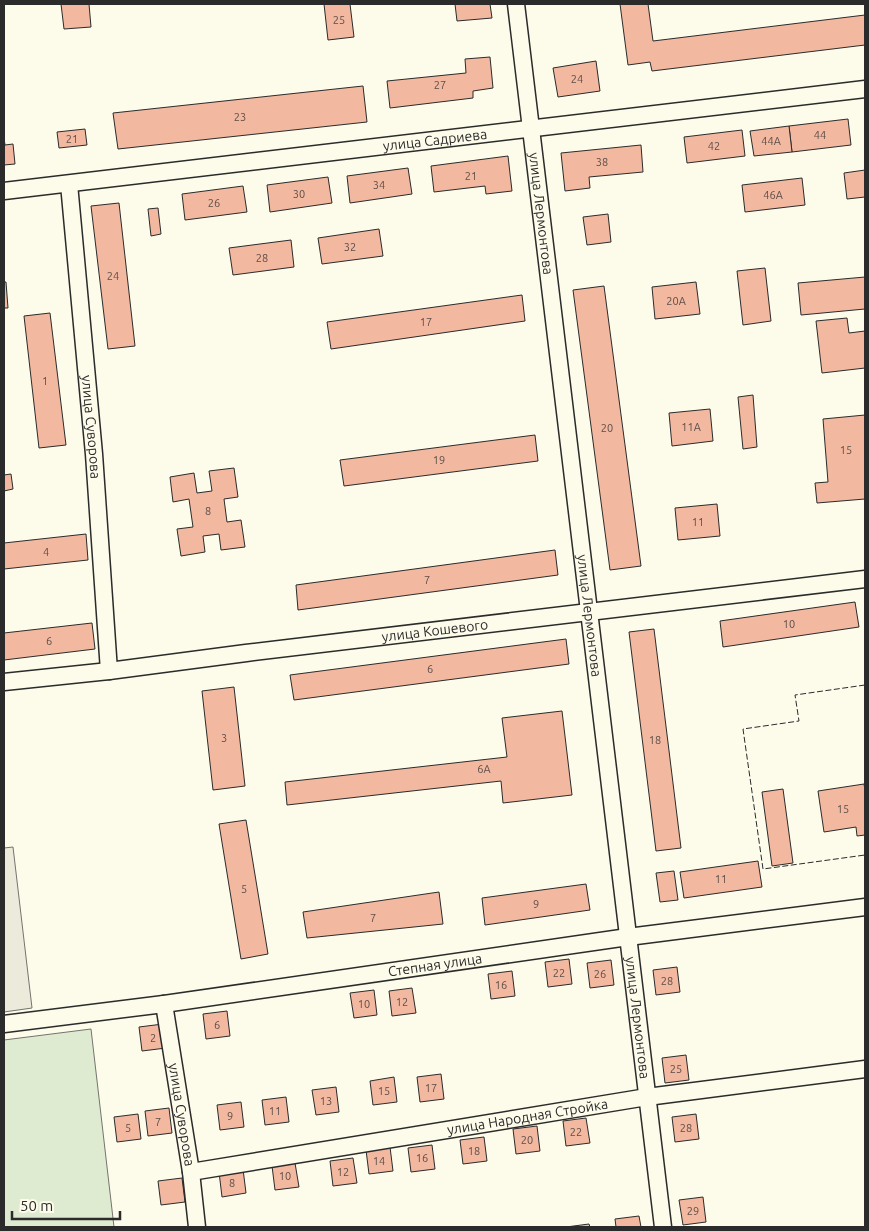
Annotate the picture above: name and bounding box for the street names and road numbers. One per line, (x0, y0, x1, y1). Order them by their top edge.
street label: улица Садриева (382, 126, 488, 154)
street label: улица Лермонтова (526, 151, 556, 276)
street label: улица Суворова (79, 374, 104, 479)
street label: улица Лермонтова (574, 554, 605, 678)
street label: улица Кошевого (381, 616, 489, 645)
street label: Степная улица (387, 950, 483, 980)
street label: улица Лермонтова (623, 956, 653, 1080)
street label: улица Суворова (166, 1062, 198, 1167)
street label: улица Народная Стройка (446, 1096, 609, 1138)

